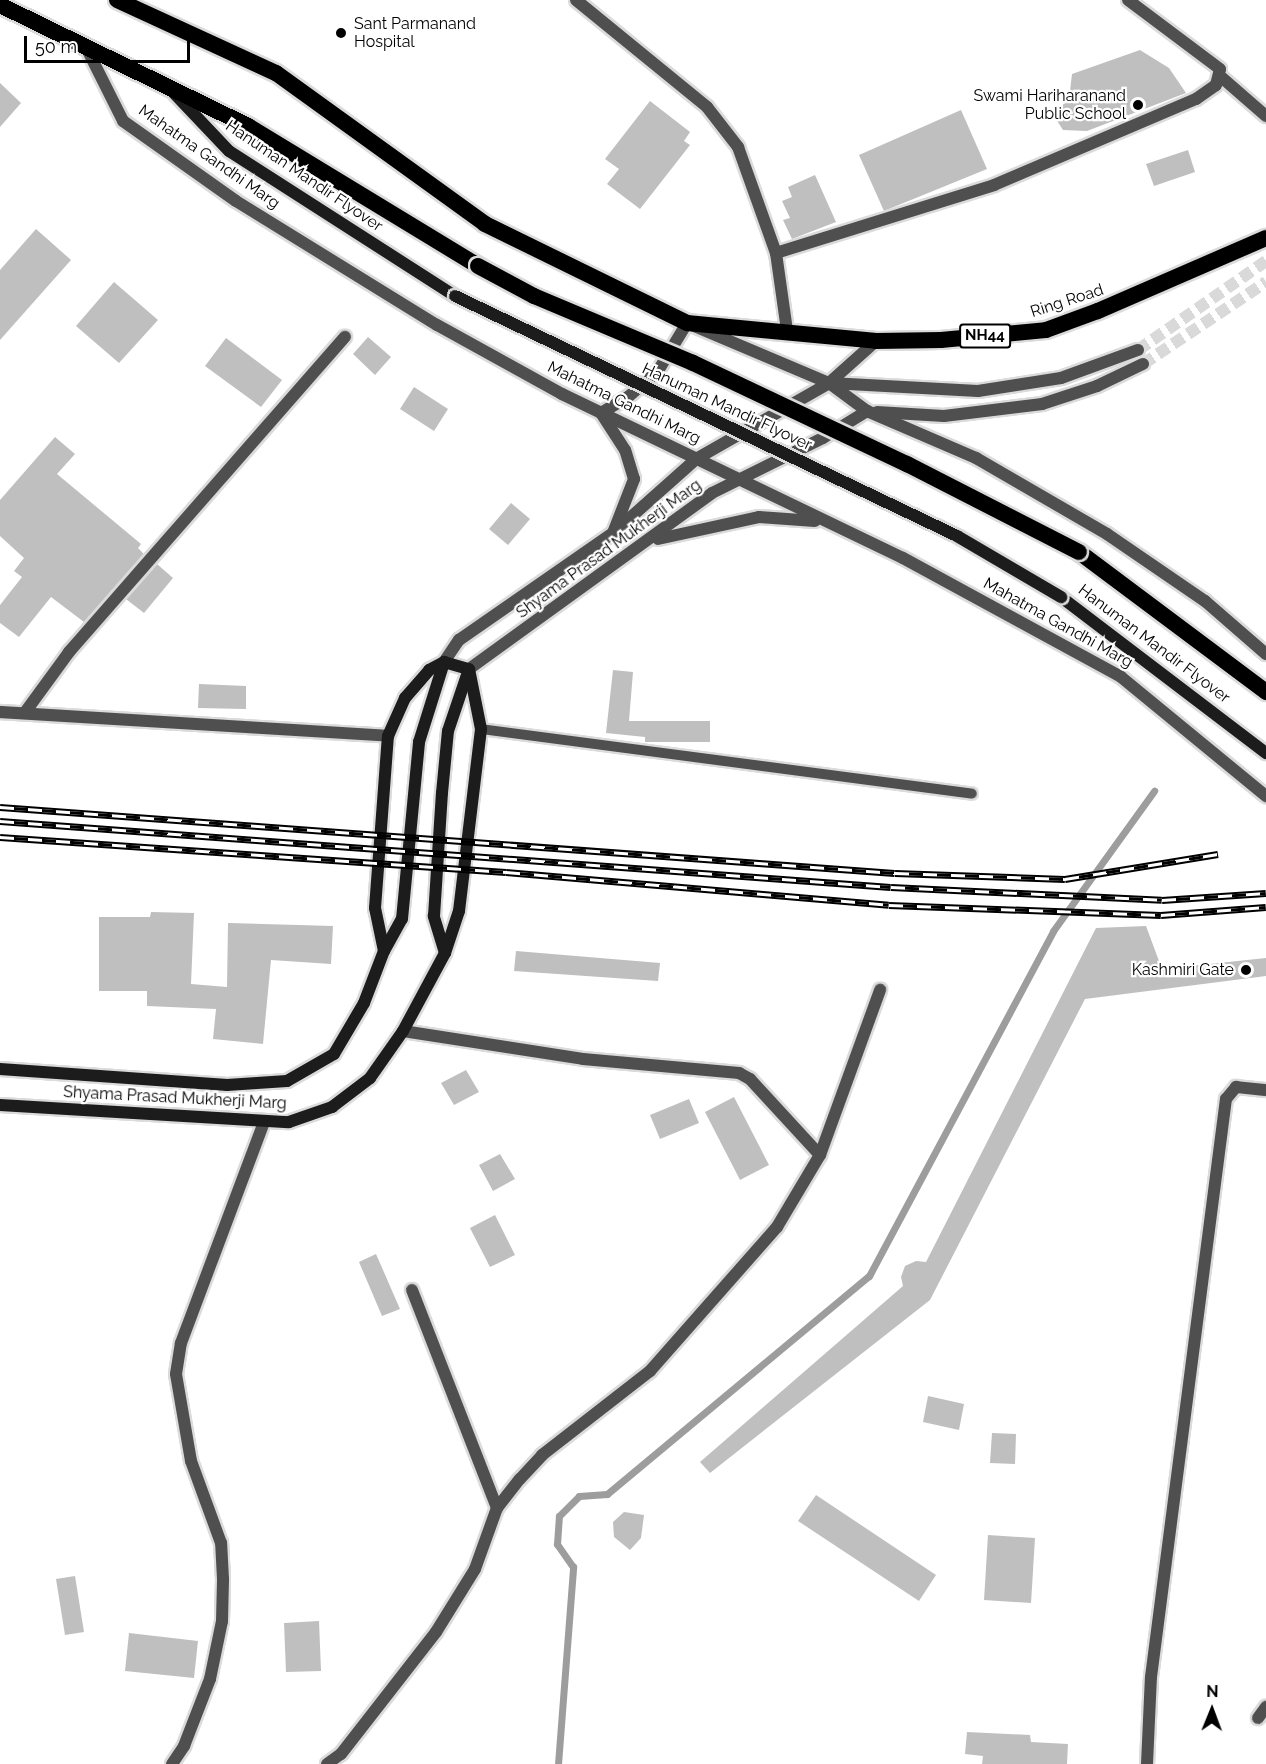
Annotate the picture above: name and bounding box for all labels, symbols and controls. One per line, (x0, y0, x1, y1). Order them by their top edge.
place label: Sant Parmanand Hospital (354, 14, 476, 52)
scale bar (27, 24, 194, 62)
marker: Sant Parmanand Hospital (332, 24, 350, 42)
text: 50 m (35, 36, 77, 57)
place label: Swami Hariharanand Public School (974, 86, 1126, 124)
marker: Swami Hariharanand Public School (1131, 98, 1145, 112)
street label: Mahatma Gandhi Marg (135, 101, 283, 213)
street label: Hanuman Mandir Flyover (222, 116, 386, 236)
street label: Ring Road (1028, 280, 1106, 322)
road number: NH44 (958, 324, 1012, 348)
street label: Mahatma Gandhi Marg (544, 358, 704, 448)
street label: Hanuman Mandir Flyover (639, 359, 815, 455)
street label: Shyama Prasad Mukherji Marg (513, 475, 705, 623)
street label: Mahatma Gandhi Marg (980, 574, 1136, 672)
street label: Hanuman Mandir Flyover (1074, 580, 1234, 708)
place label: Kashmiri Gate (1132, 960, 1234, 980)
marker: Kashmiri Gate (1239, 963, 1253, 977)
street label: Shyama Prasad Mukherji Marg (63, 1083, 287, 1113)
north arrow (1182, 1680, 1242, 1740)
text: N (1206, 1682, 1219, 1701)

